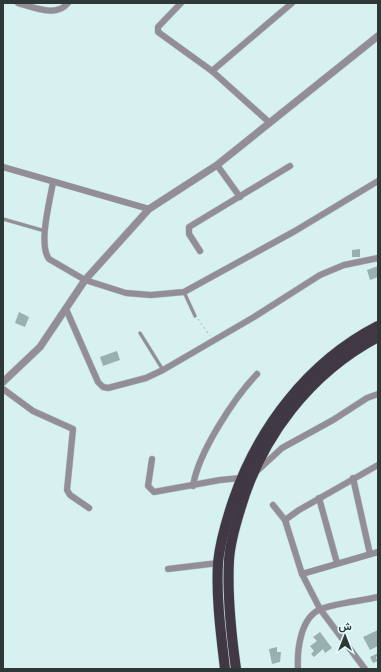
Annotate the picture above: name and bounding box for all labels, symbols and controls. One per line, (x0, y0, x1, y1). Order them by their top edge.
north arrow (325, 616, 365, 656)
text: ش (338, 619, 352, 633)

